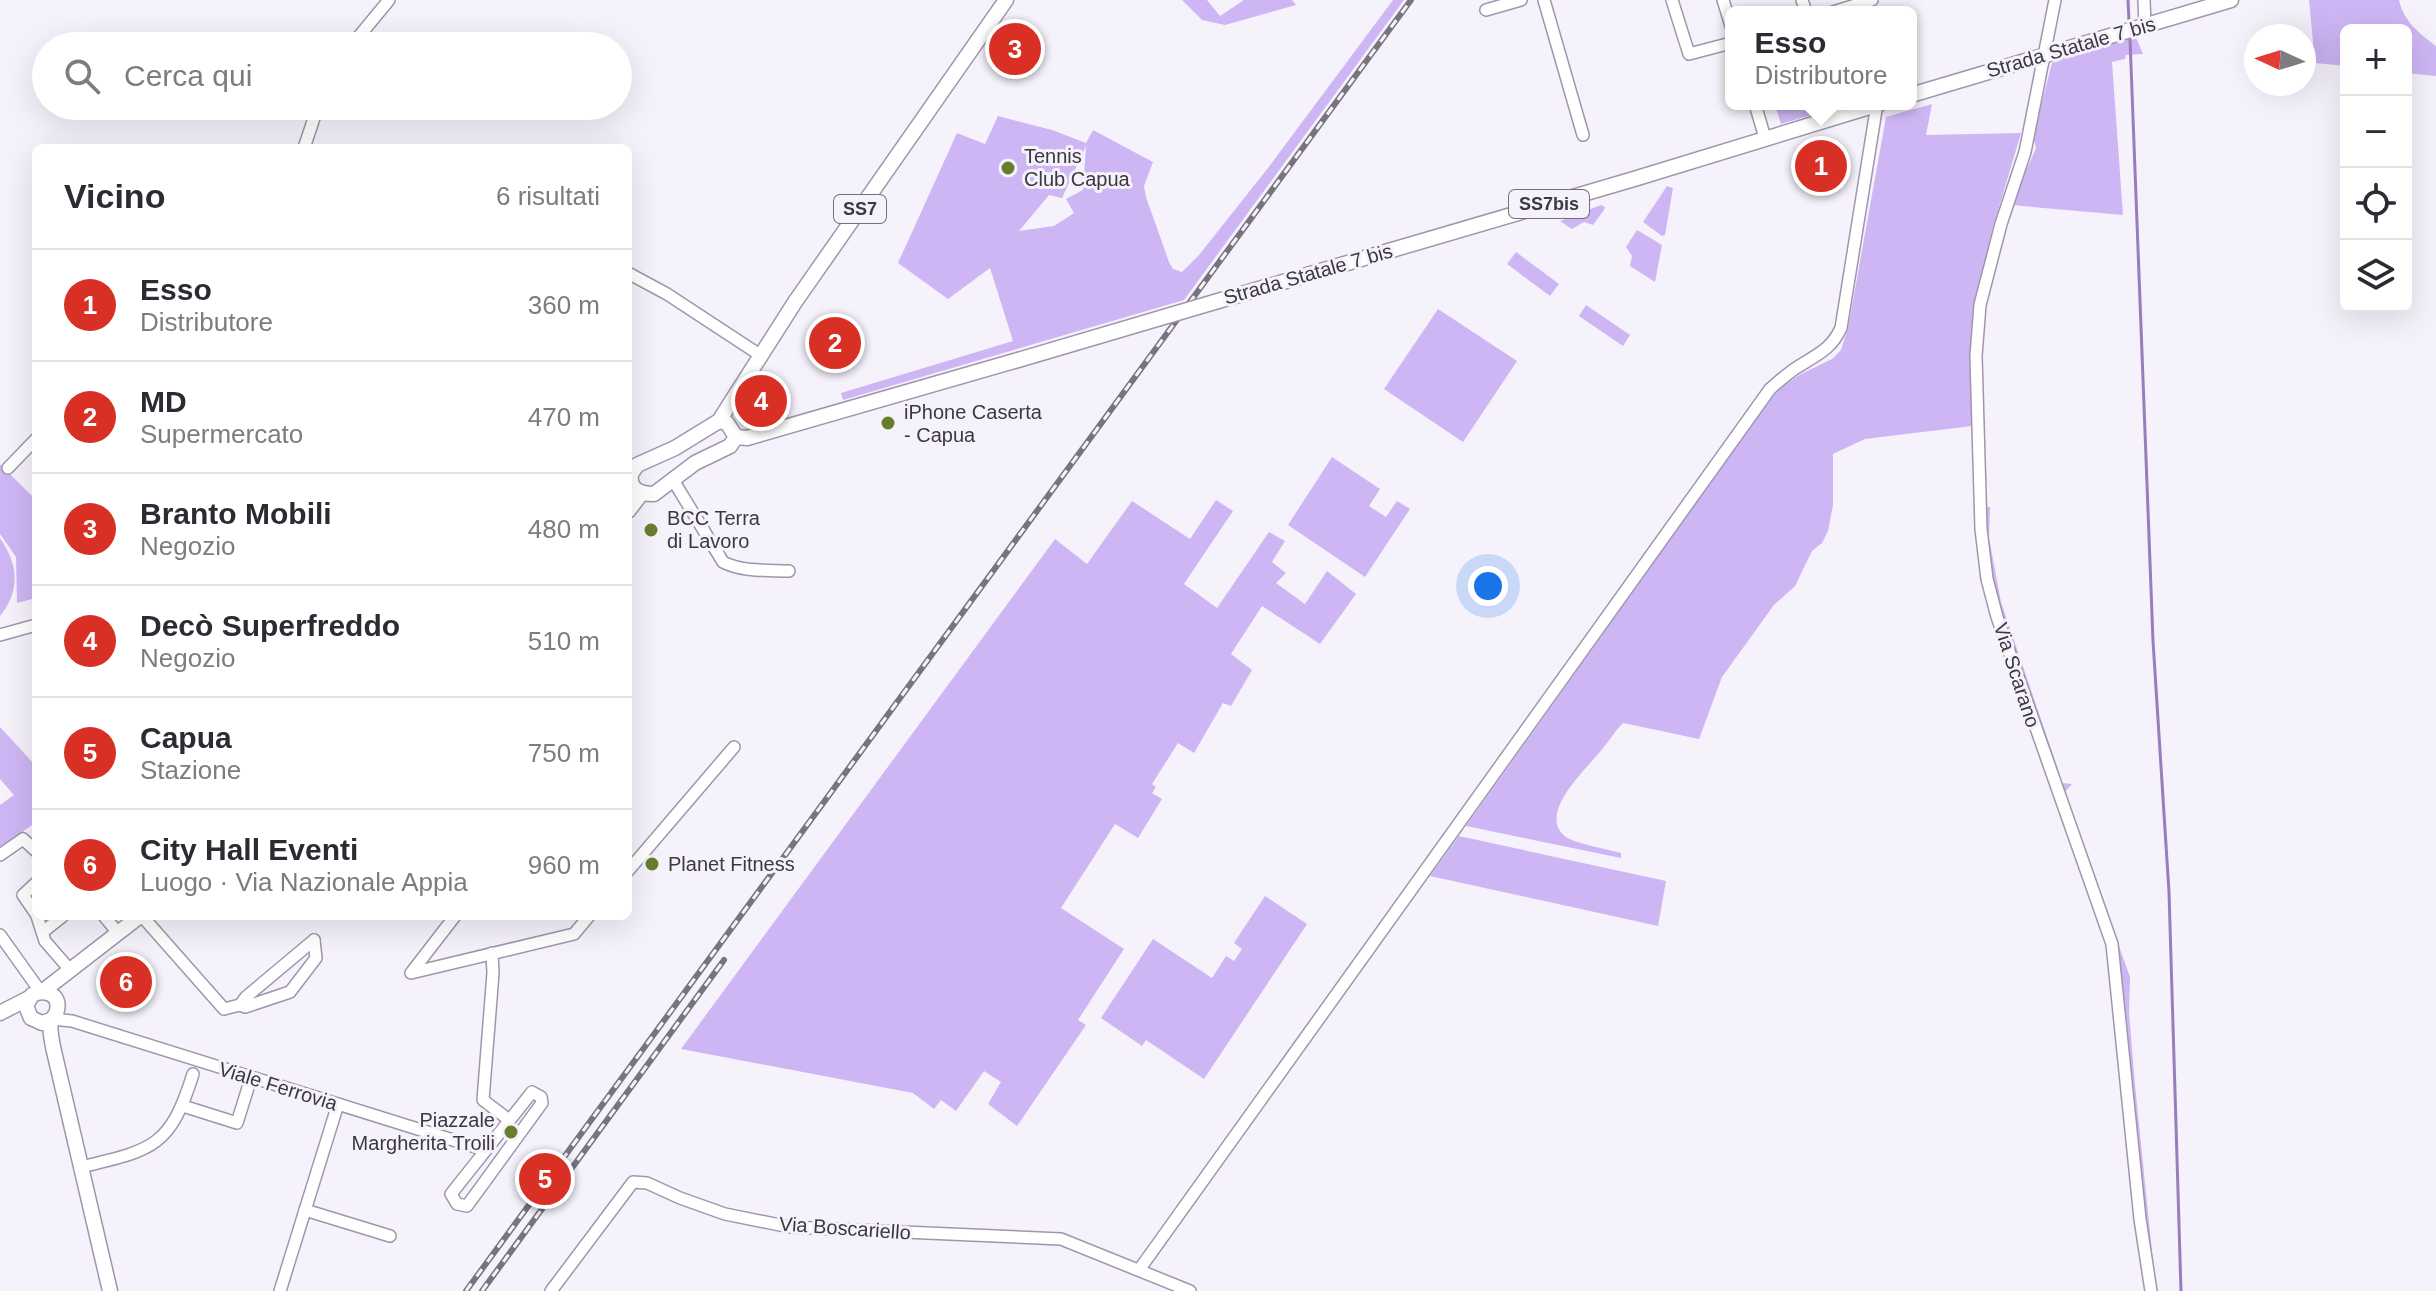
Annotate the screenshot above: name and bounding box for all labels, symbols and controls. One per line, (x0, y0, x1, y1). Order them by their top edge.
popup (1725, 6, 1917, 110)
street label: Strada Statale 7 bis (1984, 12, 2158, 82)
pin: 3 (989, 19, 1041, 79)
north arrow (2244, 24, 2316, 96)
map controls (2340, 24, 2412, 312)
button: + (2340, 24, 2412, 96)
text: Esso (1755, 26, 1826, 59)
search box (32, 32, 632, 120)
icon: search (60, 54, 104, 98)
text: Cerca qui (124, 59, 252, 92)
text: Distributore (1755, 60, 1887, 90)
button: − (2340, 96, 2412, 168)
pin: 1 (1795, 136, 1847, 196)
place label: Tennis Club Capua (1024, 145, 1131, 190)
marker: Tennis Club Capua (999, 159, 1017, 177)
button: locate (2340, 168, 2412, 240)
text: Vicino (64, 177, 165, 215)
text: 6 risultati (496, 181, 600, 211)
road number: SS7bis (1509, 190, 1589, 218)
road number: SS7 (834, 195, 886, 223)
street label: Strada Statale 7 bis (1221, 239, 1395, 309)
button: layers (2340, 240, 2412, 312)
text: Esso (140, 273, 212, 306)
text: 1 (83, 290, 97, 320)
text: 360 m (528, 290, 600, 320)
text: Distributore (140, 307, 273, 337)
pin: 2 (809, 313, 861, 373)
pin: 4 (735, 371, 787, 431)
text: MD (140, 385, 187, 418)
place label: iPhone Caserta - Capua (904, 401, 1043, 446)
text: 2 (83, 402, 97, 432)
text: 470 m (528, 402, 600, 432)
marker: iPhone Caserta - Capua (879, 414, 897, 432)
text: Supermercato (140, 419, 303, 449)
text: Branto Mobili (140, 497, 332, 530)
place label: BCC Terra di Lavoro (667, 507, 761, 552)
text: 3 (83, 514, 97, 544)
text: 480 m (528, 514, 600, 544)
marker: BCC Terra di Lavoro (642, 521, 660, 539)
text: Negozio (140, 531, 235, 561)
your location (1468, 566, 1508, 606)
text: Decò Superfreddo (140, 609, 400, 642)
street label: Via Scarano (1990, 620, 2044, 730)
text: 4 (83, 626, 97, 656)
text: 510 m (528, 626, 600, 656)
text: Negozio (140, 643, 235, 673)
text: Capua (140, 721, 232, 754)
text: 5 (83, 738, 97, 768)
text: 750 m (528, 738, 600, 768)
text: Stazione (140, 755, 241, 785)
text: City Hall Eventi (140, 833, 358, 866)
text: 6 (83, 850, 97, 880)
text: 960 m (528, 850, 600, 880)
place label: Planet Fitness (668, 853, 795, 875)
marker: Planet Fitness (643, 855, 661, 873)
text: Luogo · Via Nazionale Appia (140, 867, 468, 897)
pin: 6 (100, 952, 152, 1012)
street label: Viale Ferrovia (216, 1057, 341, 1115)
place label: Piazzale Margherita Troili (352, 1109, 495, 1154)
marker: Piazzale Margherita Troili (502, 1123, 520, 1141)
pin: 5 (519, 1149, 571, 1209)
street label: Via Boscariello (778, 1212, 912, 1244)

